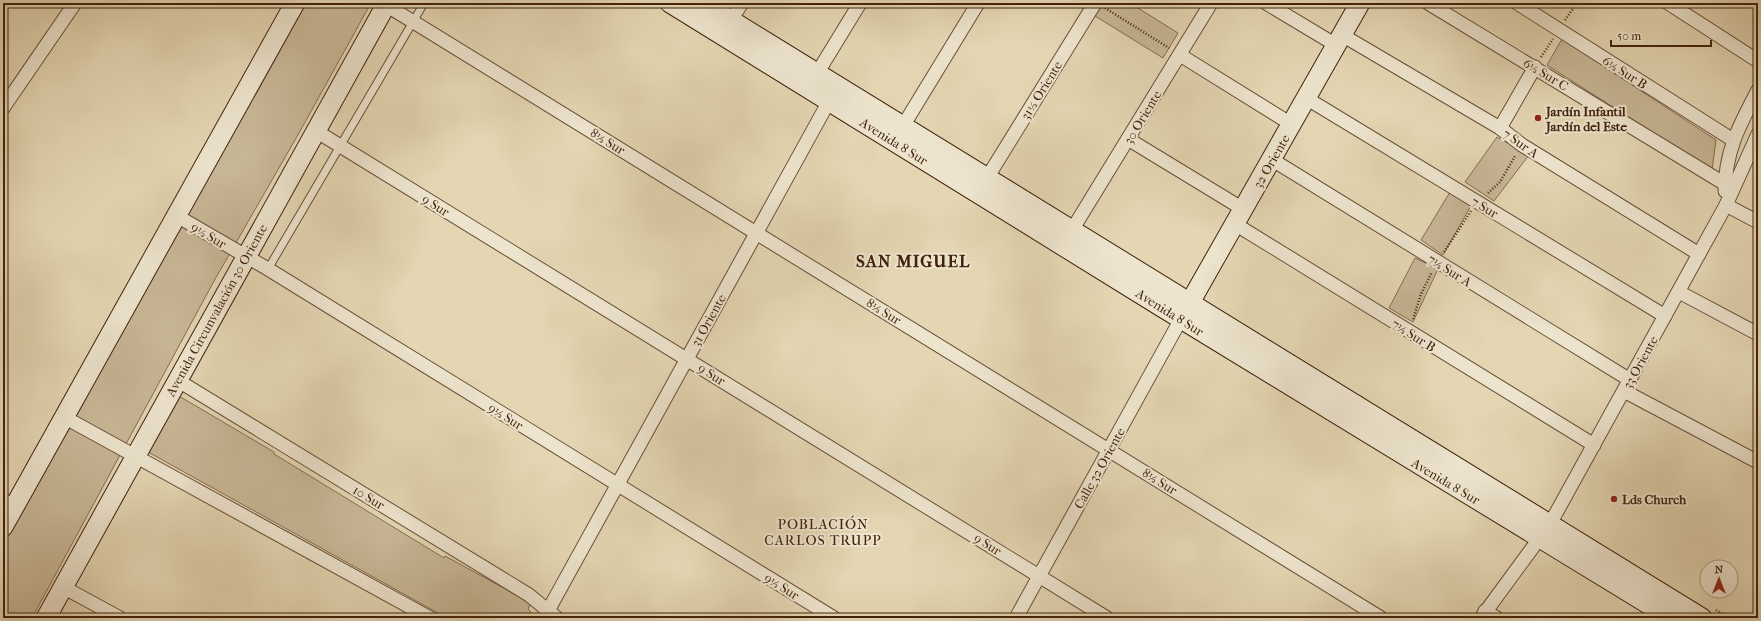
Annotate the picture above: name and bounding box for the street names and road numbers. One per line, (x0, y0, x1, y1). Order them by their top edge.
street label: 6½ Sur B (1600, 53, 1650, 92)
street label: 6½ Sur C (1521, 55, 1571, 94)
street label: 31½ Oriente (1018, 58, 1066, 122)
street label: 30 Oriente (1121, 87, 1165, 147)
street label: Avenida 8 Sur (856, 114, 931, 168)
street label: 8½ Sur (588, 125, 628, 158)
street label: 7 Sur A (1500, 126, 1542, 161)
street label: 32 Oriente (1250, 131, 1293, 191)
street label: 9 Sur (419, 191, 452, 220)
street label: 7 Sur (1469, 194, 1501, 221)
street label: 9½ Sur (189, 219, 229, 252)
street label: Avenida Circunvalación 30 Oriente (162, 221, 270, 400)
street label: 7½ Sur A (1425, 251, 1475, 290)
street label: Avenida 8 Sur (1132, 285, 1207, 339)
street label: 31 Oriente (688, 291, 729, 349)
street label: 8½ Sur (864, 295, 904, 328)
street label: 7½ Sur B (1389, 316, 1438, 355)
street label: 33 Oriente (1620, 333, 1661, 391)
street label: 9 Sur (695, 360, 728, 389)
street label: 9½ Sur (486, 400, 526, 433)
street label: Calle 32 Oriente (1071, 425, 1128, 511)
street label: Avenida 8 Sur (1408, 455, 1483, 508)
street label: 8½ Sur (1140, 465, 1180, 498)
street label: 10 Sur (350, 482, 388, 513)
street label: 9 Sur (971, 530, 1004, 559)
street label: 9½ Sur (762, 570, 802, 603)

